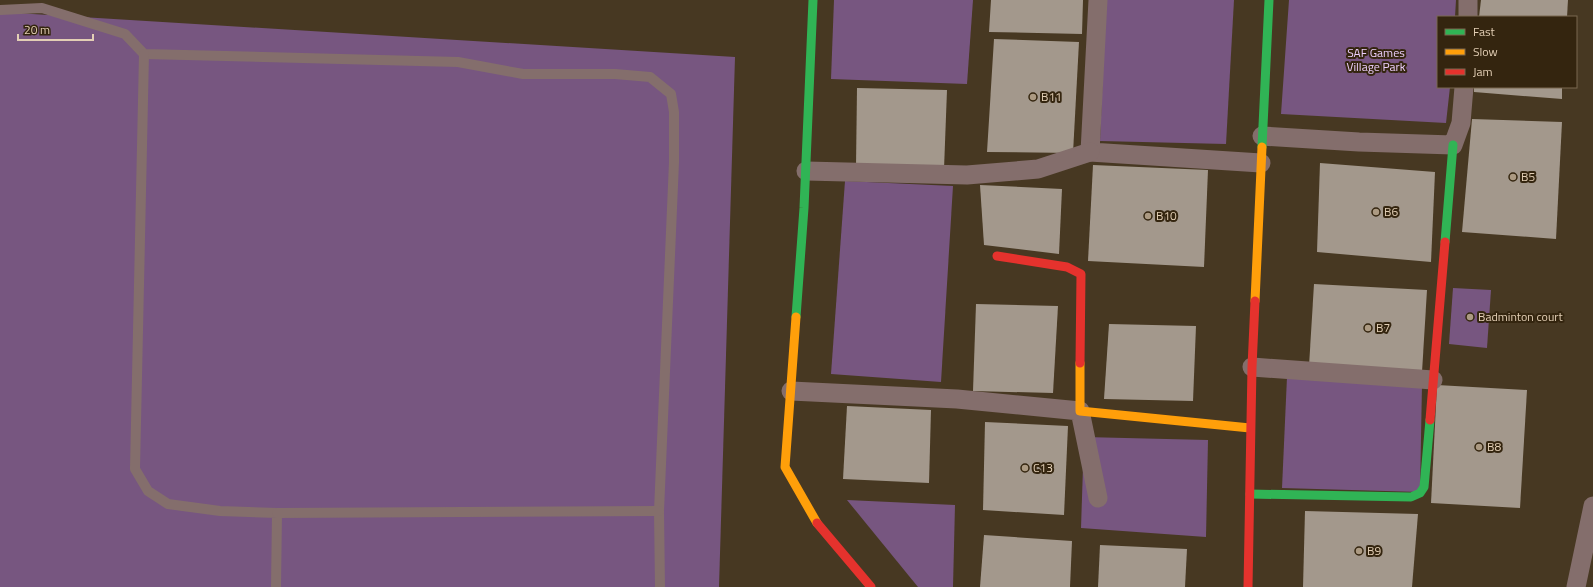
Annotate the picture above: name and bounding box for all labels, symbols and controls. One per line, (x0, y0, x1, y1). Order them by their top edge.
scale bar (18, 16, 93, 42)
legend (1437, 16, 1577, 88)
text: 20 m (24, 20, 50, 39)
text: Fast (1473, 22, 1496, 41)
text: Slow (1473, 42, 1498, 61)
park label: SAF Games Village Park (1346, 43, 1406, 76)
text: Jam (1473, 62, 1493, 81)
place label: B11 (1041, 87, 1062, 106)
marker: B11 (1028, 92, 1038, 102)
place label: B5 (1521, 167, 1535, 186)
marker: B5 (1508, 172, 1518, 182)
place label: B6 (1384, 202, 1398, 221)
place label: B10 (1156, 206, 1177, 225)
marker: B6 (1371, 207, 1381, 217)
marker: B10 (1143, 211, 1153, 221)
place label: Badminton court (1478, 307, 1563, 326)
marker: Badminton court (1465, 312, 1475, 322)
place label: B7 (1376, 318, 1390, 337)
marker: B7 (1363, 323, 1373, 333)
place label: B8 (1487, 437, 1501, 456)
marker: B8 (1474, 442, 1484, 452)
place label: C13 (1033, 458, 1053, 477)
marker: C13 (1020, 463, 1030, 473)
place label: B9 (1367, 541, 1381, 560)
marker: B9 (1354, 546, 1364, 556)

